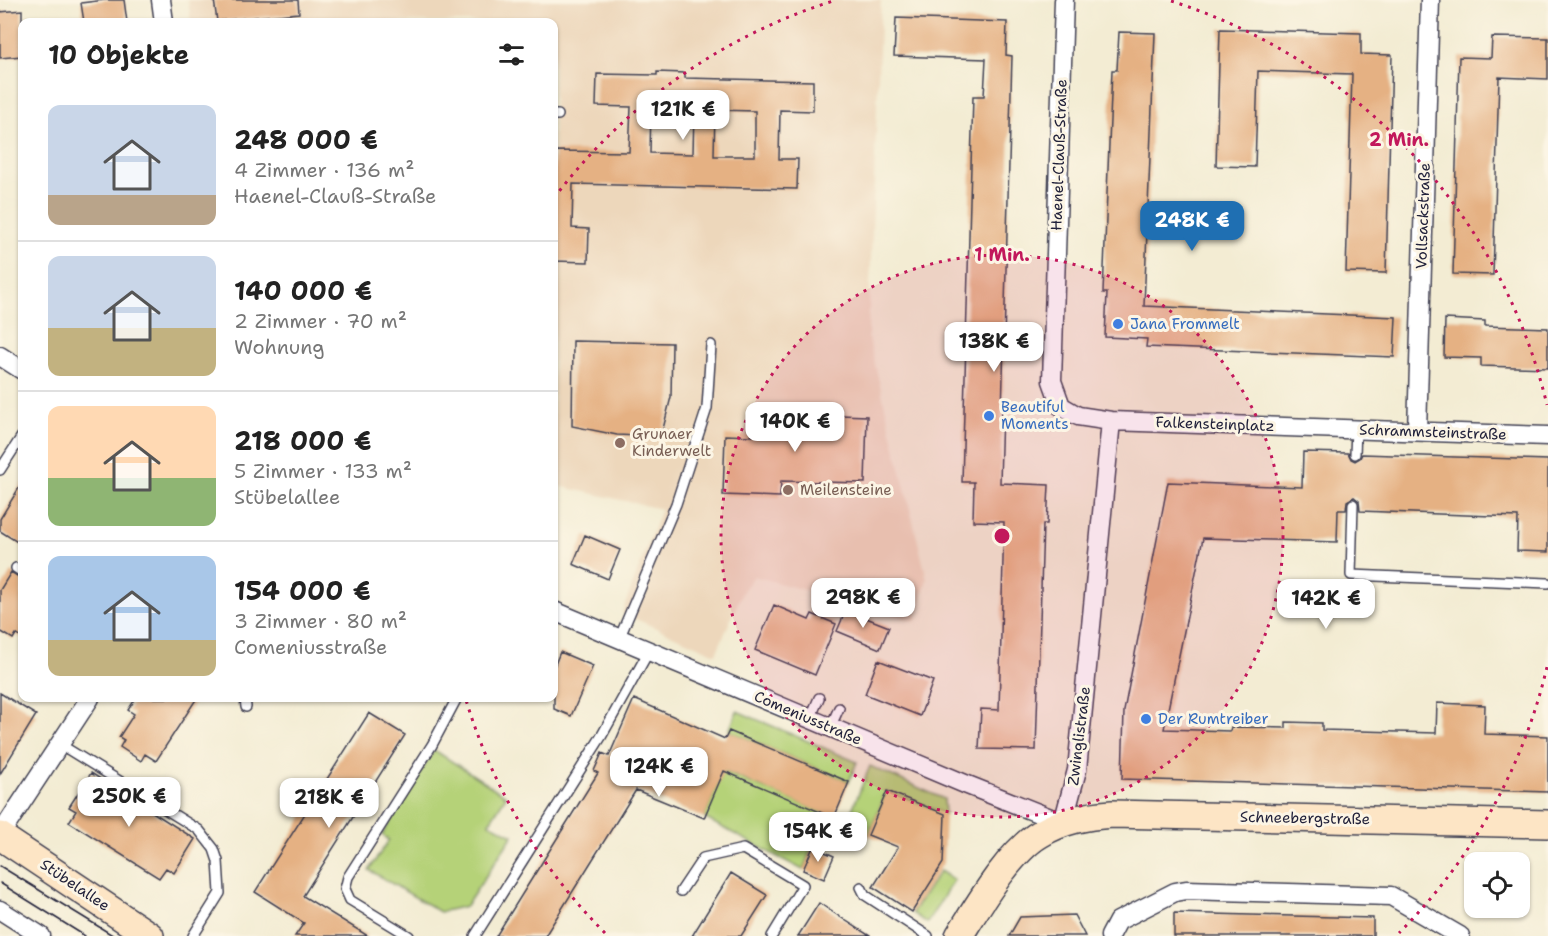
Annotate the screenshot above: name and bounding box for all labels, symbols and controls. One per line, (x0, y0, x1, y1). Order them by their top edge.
text: 10 Objekte (48, 37, 189, 72)
icon: filters (495, 38, 528, 71)
street label: Haenel-Clauß-Straße (1046, 79, 1072, 231)
pin: 121K € (634, 90, 732, 141)
text: 121K € (650, 96, 716, 122)
text: 248 000 € (234, 122, 378, 157)
text: 2 Min. (1369, 128, 1429, 152)
icon: home (96, 129, 168, 201)
text: 4 Zimmer · 136 m² (234, 157, 414, 183)
street label: Vollsackstraße (1411, 162, 1435, 270)
text: Haenel-Clauß-Straße (234, 183, 436, 209)
pin: 248K € (1143, 201, 1241, 252)
text: 248K € (1154, 207, 1230, 233)
text: 1 Min. (974, 243, 1030, 267)
text: 140 000 € (234, 273, 372, 308)
icon: home (96, 280, 168, 352)
text: 2 Zimmer · 70 m² (234, 308, 407, 334)
place label: Jana Frommelt (1130, 314, 1240, 334)
marker: Jana Frommelt (1111, 317, 1125, 331)
pin: 138K € (945, 322, 1043, 373)
text: 138K € (958, 328, 1030, 354)
text: Wohnung (234, 334, 325, 360)
place label: Beautiful Moments (1001, 397, 1069, 434)
pin: 140K € (746, 402, 844, 453)
text: 140K € (759, 408, 831, 434)
marker: Beautiful Moments (982, 409, 996, 423)
street label: Falkensteinplatz (1155, 412, 1275, 436)
street label: Schrammsteinstraße (1359, 419, 1507, 445)
text: 218 000 € (234, 423, 372, 458)
place label: Grunaer Kinderwelt (632, 424, 711, 461)
icon: home (96, 430, 168, 502)
marker: Grunaer Kinderwelt (613, 436, 627, 450)
text: 5 Zimmer · 133 m² (234, 458, 412, 484)
place label: Meilensteine (800, 480, 892, 500)
marker: Meilensteine (781, 483, 795, 497)
text: Stübelallee (234, 484, 340, 510)
centre of rings (992, 526, 1012, 546)
text: 154 000 € (234, 573, 371, 608)
pin: 298K € (814, 578, 912, 629)
pin: 142K € (1277, 579, 1375, 630)
icon: home (96, 580, 168, 652)
text: 298K € (825, 584, 901, 610)
text: 142K € (1291, 585, 1361, 611)
text: 3 Zimmer · 80 m² (234, 608, 407, 634)
text: Comeniusstraße (234, 634, 387, 660)
street label: Zwinglistraße (1063, 685, 1095, 787)
street label: Comeniusstraße (751, 686, 865, 750)
place label: Der Rumtreiber (1158, 709, 1269, 729)
marker: Der Rumtreiber (1139, 712, 1153, 726)
pin: 124K € (610, 747, 708, 798)
text: 124K € (624, 753, 694, 779)
pin: 250K € (80, 777, 178, 828)
pin: 218K € (280, 778, 378, 829)
text: 250K € (92, 783, 166, 809)
text: 218K € (294, 784, 364, 810)
street label: Schneebergstraße (1240, 807, 1370, 829)
pin: 154K € (769, 812, 867, 863)
text: 154K € (783, 818, 853, 844)
map controls (1464, 852, 1530, 918)
button: locate (1464, 852, 1530, 918)
street label: Stübelallee (36, 854, 114, 916)

